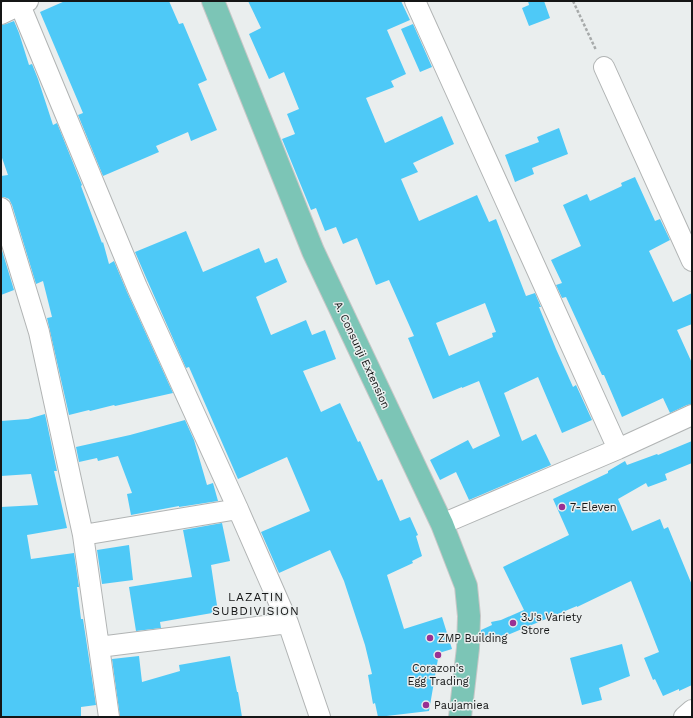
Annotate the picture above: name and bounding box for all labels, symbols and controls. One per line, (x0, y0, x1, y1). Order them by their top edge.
street label: A. Consunji Extension (331, 299, 393, 411)
place label: 7-Eleven (570, 501, 617, 514)
marker: 7-Eleven (557, 502, 567, 512)
district label: LAZATIN SUBDIVISION (212, 590, 300, 618)
place label: 3J's Variety Store (521, 611, 582, 637)
marker: 3J's Variety Store (508, 618, 518, 628)
place label: ZMP Building (438, 632, 507, 645)
marker: ZMP Building (425, 633, 435, 643)
marker: Corazon's Egg Trading (433, 650, 443, 660)
place label: Corazon's Egg Trading (407, 662, 469, 688)
place label: Paujamiea (434, 699, 489, 712)
marker: Paujamiea (421, 700, 431, 710)

